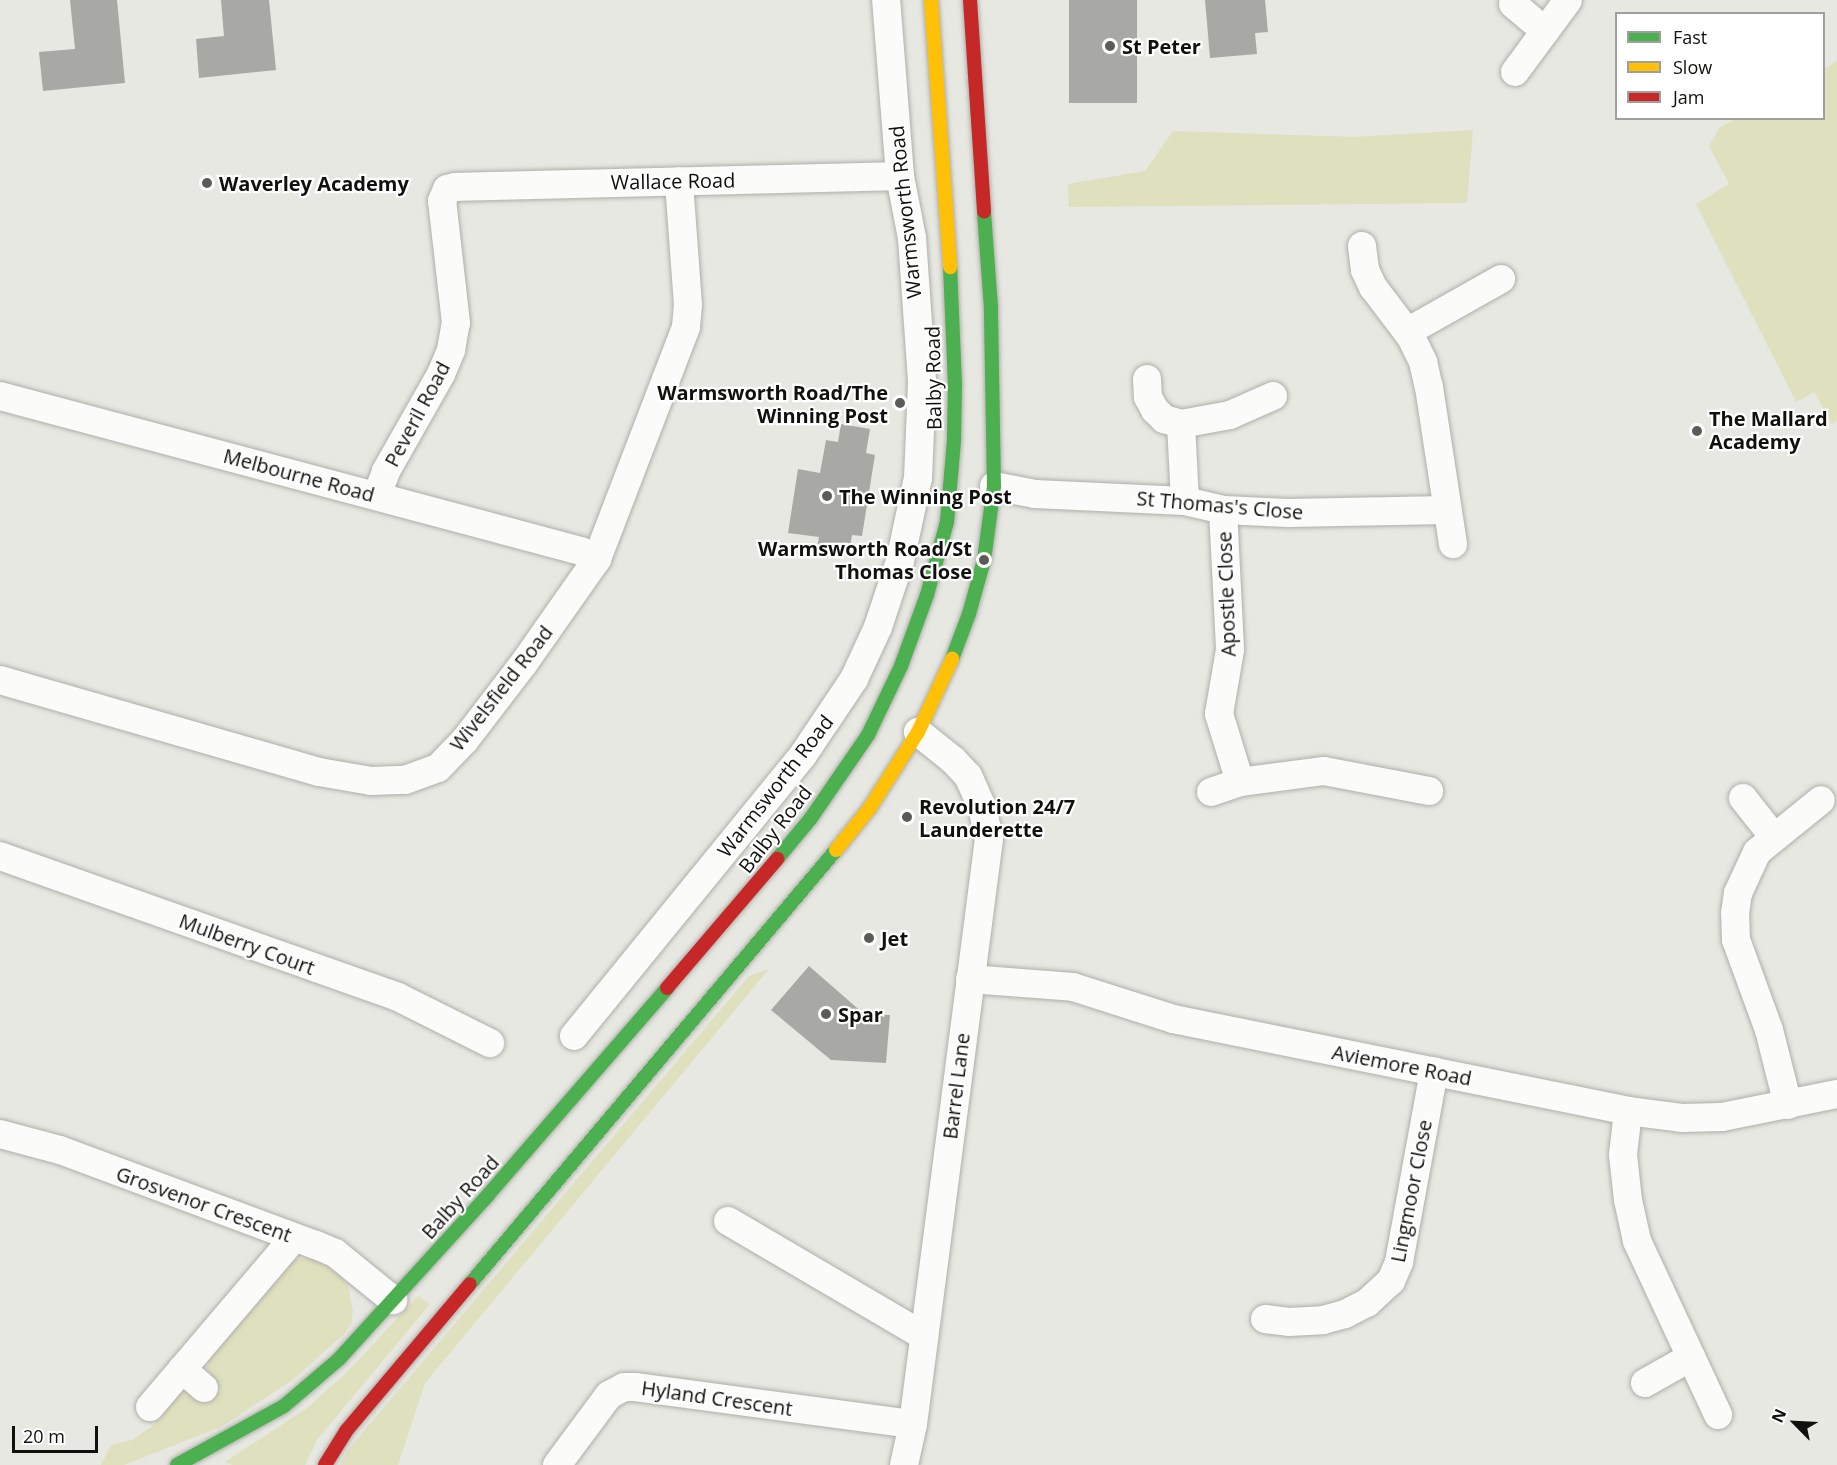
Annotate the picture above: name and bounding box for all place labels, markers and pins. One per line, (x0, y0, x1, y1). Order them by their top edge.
place label: St Peter (1122, 34, 1201, 58)
marker: St Peter (1103, 39, 1117, 53)
place label: Waverley Academy (219, 171, 409, 195)
marker: Waverley Academy (200, 176, 214, 190)
place label: Warmsworth Road/The Winning Post (657, 380, 888, 427)
marker: Warmsworth Road/The Winning Post (893, 396, 907, 410)
place label: The Mallard Academy (1709, 407, 1828, 454)
marker: The Mallard Academy (1690, 424, 1704, 438)
place label: The Winning Post (839, 484, 1012, 508)
marker: The Winning Post (820, 489, 834, 503)
place label: Warmsworth Road/St Thomas Close (758, 536, 972, 583)
marker: Warmsworth Road/St Thomas Close (977, 553, 991, 567)
place label: Revolution 24/7 Launderette (919, 794, 1075, 841)
marker: Revolution 24/7 Launderette (900, 810, 914, 824)
place label: Jet (881, 926, 908, 950)
marker: Jet (862, 931, 876, 945)
place label: Spar (838, 1002, 883, 1026)
marker: Spar (819, 1007, 833, 1021)

